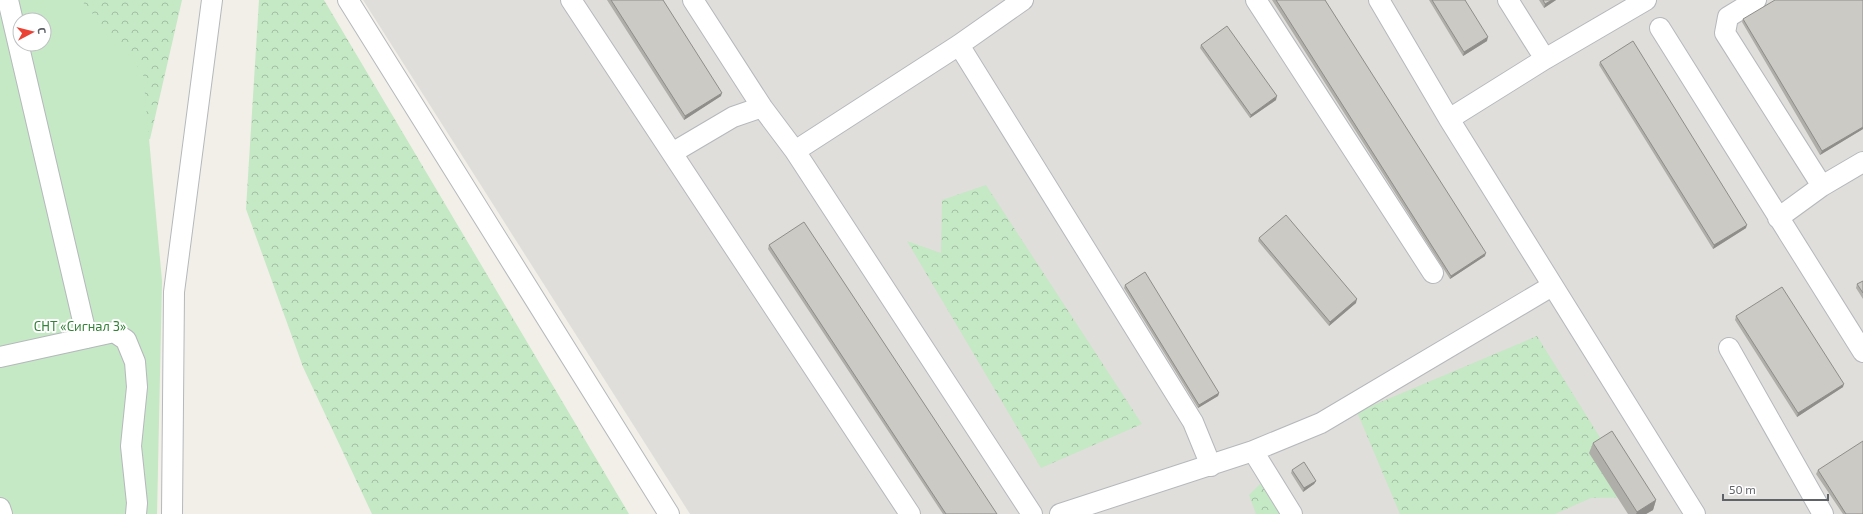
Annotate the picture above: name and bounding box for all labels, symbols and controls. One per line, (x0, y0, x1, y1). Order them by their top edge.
north arrow (12, 12, 52, 52)
text: С (36, 27, 49, 35)
park label: СНТ «Сигнал 3» (34, 318, 126, 334)
scale bar (1723, 476, 1828, 502)
text: 50 m (1729, 482, 1756, 496)

